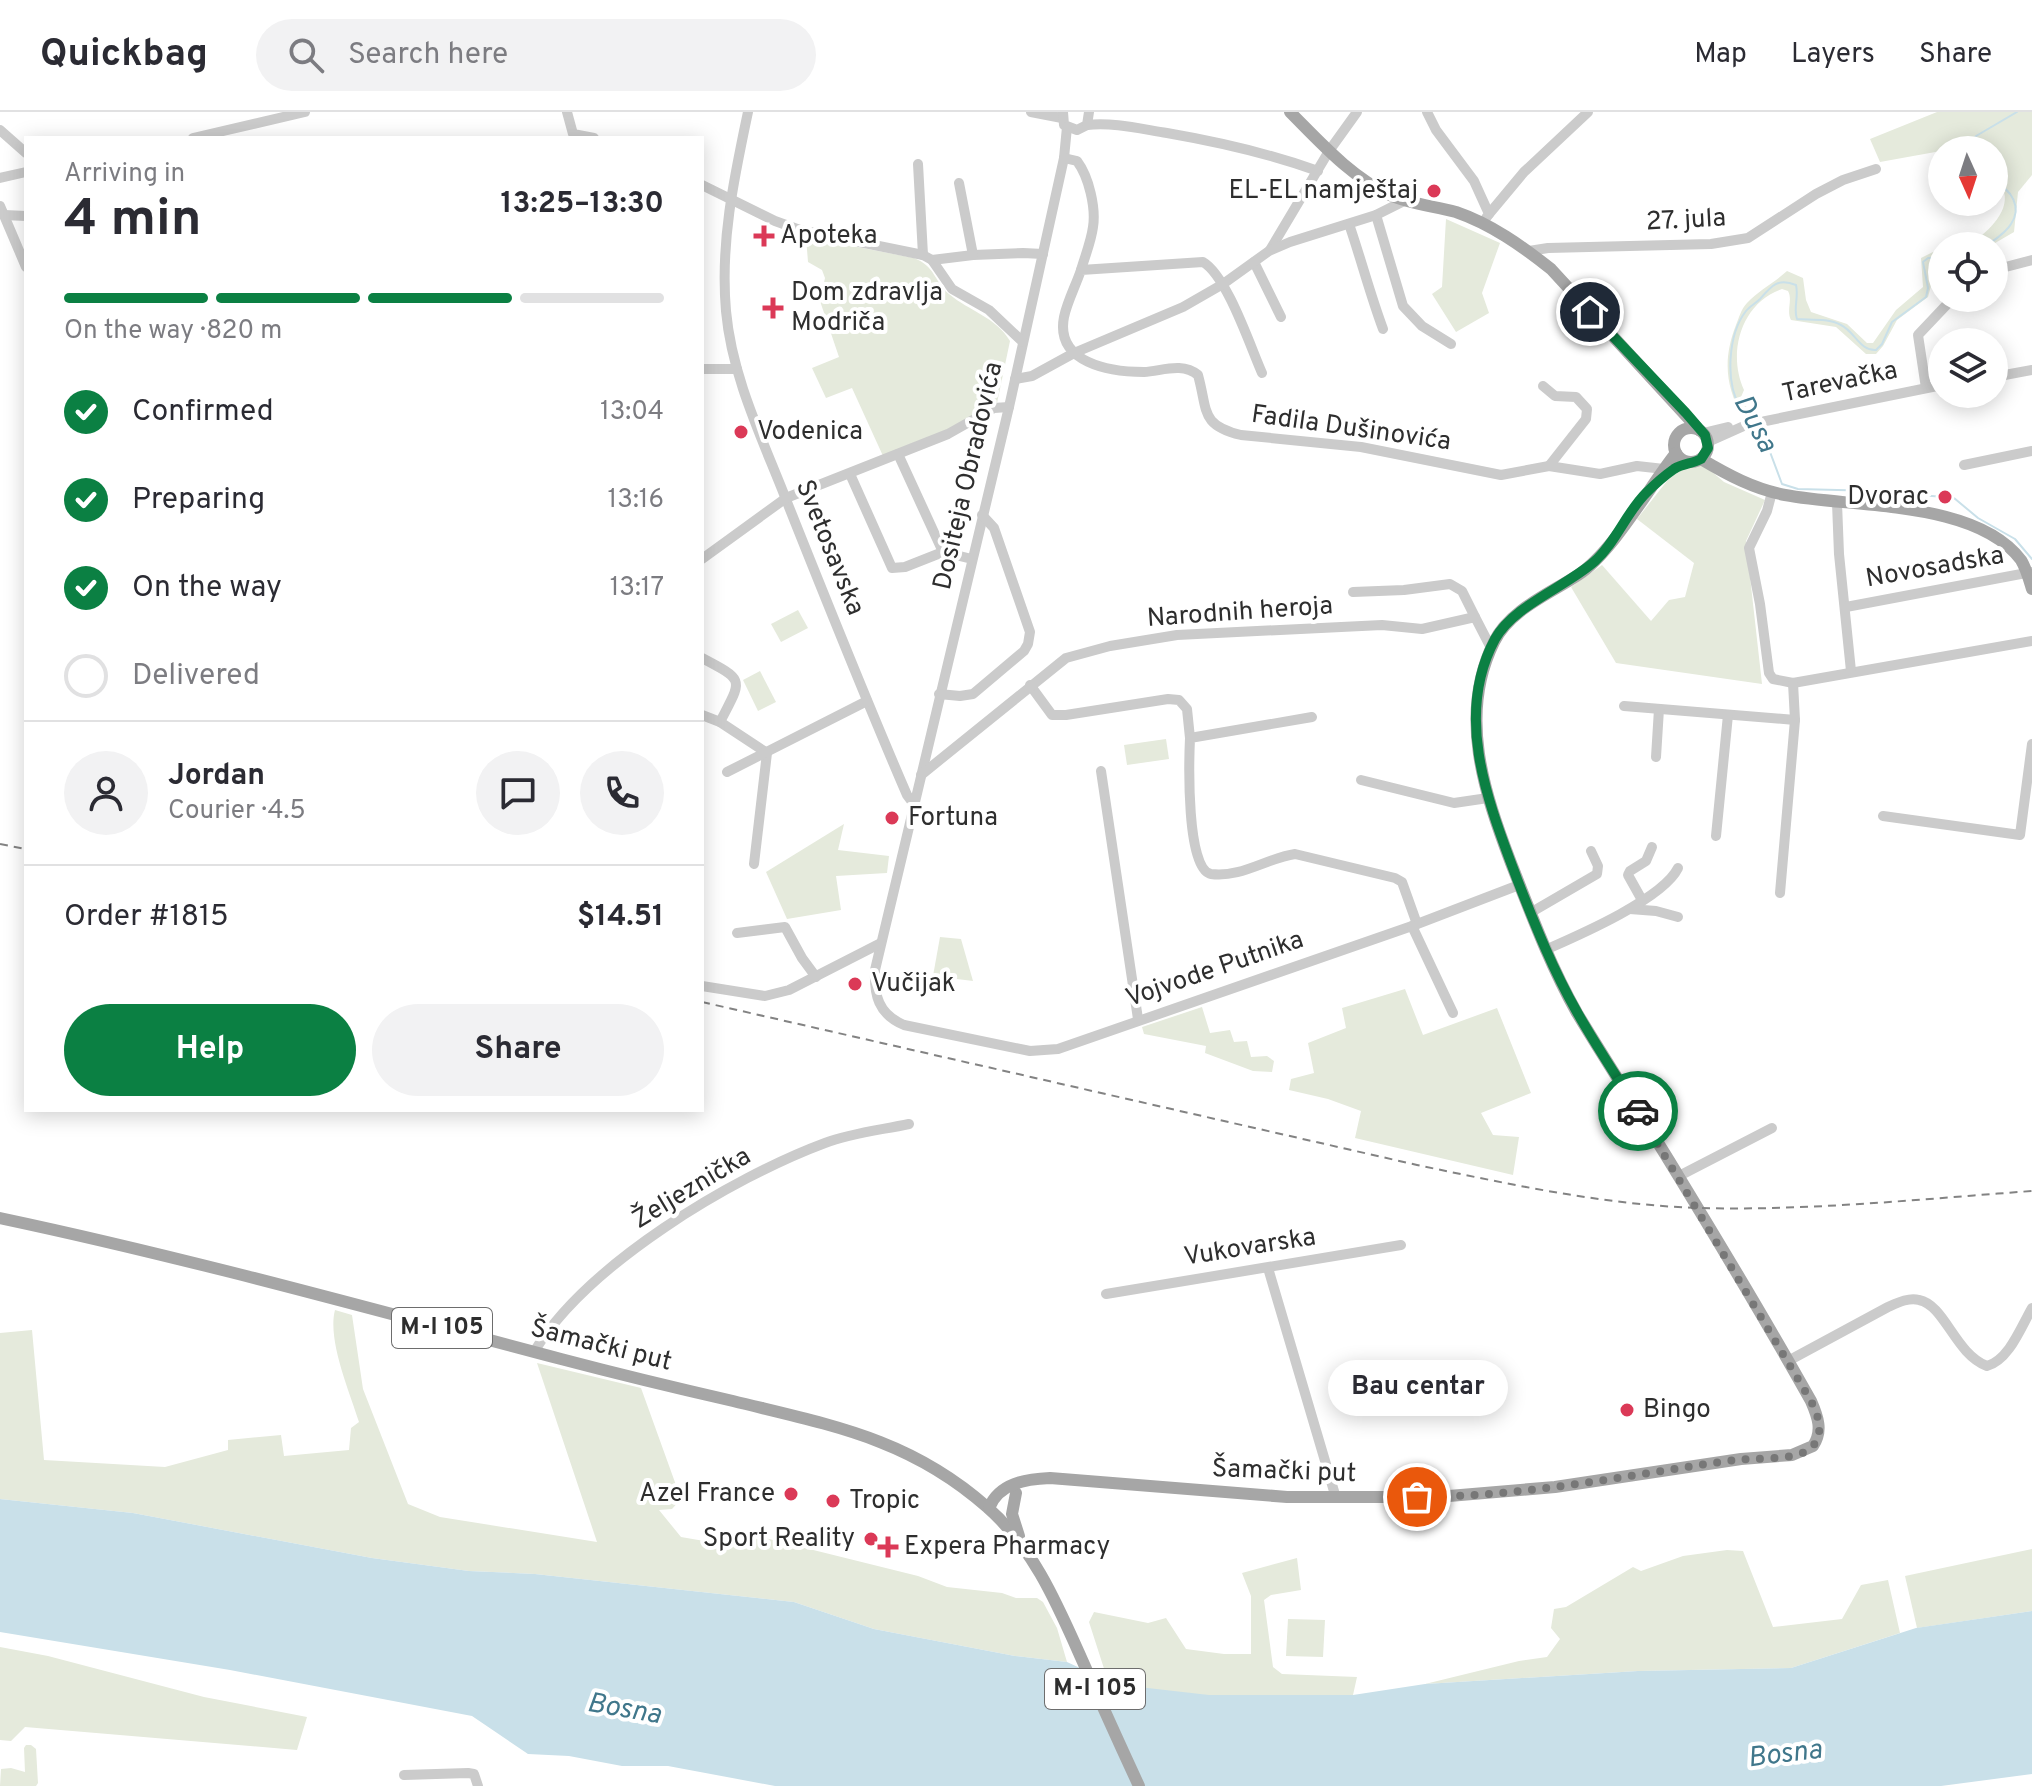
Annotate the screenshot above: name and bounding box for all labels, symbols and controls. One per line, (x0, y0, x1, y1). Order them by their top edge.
search box (256, 19, 816, 91)
text: Quickbag (40, 31, 208, 80)
icon: search (284, 33, 328, 77)
text: Search here (348, 37, 508, 74)
text: Map (1694, 37, 1747, 73)
text: Layers (1791, 37, 1875, 73)
text: Share (1919, 37, 1992, 73)
north arrow (1928, 136, 2008, 216)
map controls (1928, 136, 2008, 408)
text: Arriving in (64, 158, 185, 191)
place label: EL-EL namještaj (1228, 175, 1418, 208)
marker: EL-EL namještaj (1425, 182, 1443, 200)
text: 13:25–13:30 (500, 186, 664, 223)
text: 4 min (64, 188, 201, 254)
street label: 27. jula (1645, 202, 1727, 240)
place label: Apoteka (780, 220, 877, 253)
marker: Apoteka (755, 227, 773, 245)
button: locate (1928, 232, 2008, 312)
place label: Dom zdravlja Modriča (791, 277, 943, 340)
pin (1556, 278, 1624, 346)
icon: home (1568, 290, 1612, 334)
marker: Dom zdravlja Modriča (762, 297, 784, 319)
text: On the way · 820 m (64, 315, 282, 348)
button: layers (1928, 328, 2008, 408)
street label: Tarevačka (1779, 355, 1901, 411)
street label: Dositeja Obradovića (927, 359, 1011, 593)
water label: Dusa (1724, 389, 1784, 460)
icon: check (64, 390, 108, 434)
text: Confirmed (132, 394, 274, 431)
text: 13:04 (600, 396, 664, 429)
street label: Fadila Dušinovića (1249, 399, 1453, 459)
place label: Vodenica (757, 416, 863, 449)
marker: Vodenica (732, 423, 750, 441)
street label: Svetosavska (787, 475, 871, 621)
icon: check (64, 478, 108, 522)
place label: Dvorac (1847, 481, 1929, 514)
text: Preparing (132, 482, 265, 519)
text: 13:16 (608, 484, 664, 517)
marker: Dvorac (1936, 488, 1954, 506)
street label: Novosadska (1863, 540, 2007, 596)
icon: check (64, 566, 108, 610)
text: On the way (132, 570, 282, 607)
text: 13:17 (610, 572, 664, 605)
street label: Narodnih heroja (1146, 590, 1334, 636)
text: Delivered (132, 658, 260, 695)
button: person (64, 751, 148, 835)
button: chat (476, 751, 560, 835)
button: phone (580, 751, 664, 835)
text: Jordan (168, 758, 265, 795)
text: Courier · 4.5 (168, 795, 306, 828)
place label: Fortuna (908, 802, 998, 835)
marker: Fortuna (883, 809, 901, 827)
text: Order #1815 (64, 899, 229, 936)
text: $14.51 (577, 899, 664, 936)
street label: Vojvode Putnika (1122, 924, 1308, 1016)
place label: Vučijak (871, 968, 956, 1001)
marker: Vučijak (846, 975, 864, 993)
button: Help (64, 1004, 356, 1096)
button: Share (372, 1004, 664, 1096)
courier (1598, 1071, 1678, 1151)
icon: car (1616, 1089, 1660, 1133)
street label: Željeznička (626, 1139, 757, 1237)
street label: Vukovarska (1182, 1221, 1318, 1275)
road number: M-I 105 (392, 1308, 492, 1348)
street label: Šamački put (527, 1311, 676, 1380)
callout: Bau centar (1327, 1361, 1507, 1417)
text: Bau centar (1351, 1371, 1485, 1404)
place label: Bingo (1643, 1394, 1711, 1427)
marker: Bingo (1618, 1401, 1636, 1419)
street label: Šamački put (1211, 1451, 1357, 1491)
pin (1383, 1463, 1451, 1531)
icon: bag (1395, 1475, 1439, 1519)
place label: Azel France (639, 1478, 775, 1511)
marker: Azel France (782, 1485, 800, 1503)
place label: Tropic (849, 1485, 920, 1518)
marker: Tropic (824, 1492, 842, 1510)
place label: Sport Reality (703, 1523, 855, 1556)
marker: Sport Reality (862, 1530, 880, 1548)
place label: Expera Pharmacy (904, 1531, 1110, 1564)
marker: Expera Pharmacy (879, 1538, 897, 1556)
road number: M-I 105 (1045, 1669, 1145, 1709)
water label: Bosna (584, 1686, 664, 1734)
water label: Bosna (1746, 1733, 1825, 1777)

